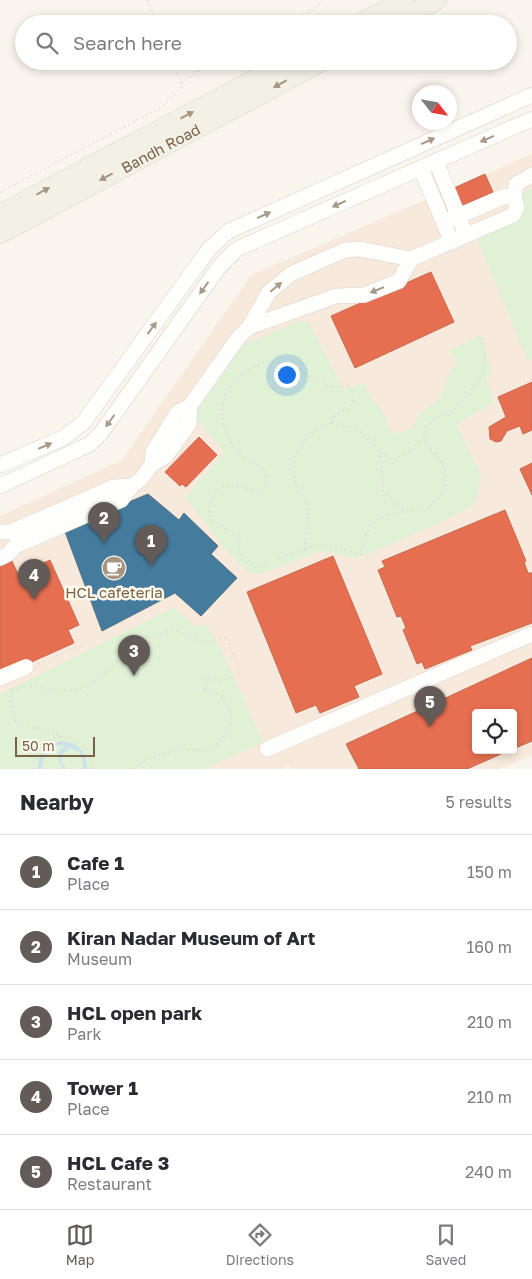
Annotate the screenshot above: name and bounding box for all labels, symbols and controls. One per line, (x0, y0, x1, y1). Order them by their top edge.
search box (15, 15, 517, 70)
icon: search (33, 29, 61, 57)
text: Search here (73, 31, 182, 54)
one-way arrow (272, 80, 287, 88)
north arrow (412, 85, 457, 130)
one-way arrow (179, 111, 194, 119)
street label: Bandh Road (118, 120, 203, 176)
one-way arrow (480, 135, 494, 143)
one-way arrow (421, 137, 435, 145)
one-way arrow (99, 173, 112, 182)
one-way arrow (36, 187, 50, 196)
one-way arrow (332, 201, 346, 209)
one-way arrow (257, 211, 271, 219)
one-way arrow (269, 281, 282, 292)
one-way arrow (199, 282, 209, 295)
one-way arrow (369, 286, 384, 294)
one-way arrow (147, 321, 157, 335)
your location (274, 362, 300, 388)
one-way arrow (105, 414, 115, 428)
one-way arrow (38, 441, 52, 449)
pin: 2 (88, 502, 120, 543)
pin: 1 (135, 525, 167, 566)
cafe icon: HCL cafeteria (101, 555, 127, 581)
pin: 4 (18, 559, 50, 600)
place label: HCL cafeteria (65, 583, 163, 601)
pin: 3 (118, 635, 150, 676)
pin: 5 (414, 686, 446, 727)
map controls (472, 709, 517, 754)
button: locate (472, 709, 517, 754)
scale bar (15, 734, 95, 757)
text: 50 m (22, 737, 55, 754)
text: Nearby (20, 789, 94, 815)
text: 5 results (446, 792, 512, 812)
text: Cafe 1 (67, 851, 124, 874)
text: 1 (32, 862, 40, 882)
text: 150 m (467, 862, 512, 882)
text: Place (67, 874, 110, 894)
text: Kiran Nadar Museum of Art (67, 926, 315, 949)
text: 2 (31, 937, 41, 957)
text: 160 m (466, 937, 512, 957)
text: Museum (67, 949, 132, 969)
text: HCL open park (67, 1001, 202, 1024)
text: 3 (31, 1012, 41, 1032)
text: 210 m (467, 1012, 512, 1032)
text: Park (67, 1024, 102, 1044)
text: Tower 1 (67, 1076, 138, 1099)
text: 4 (31, 1087, 41, 1107)
text: 210 m (467, 1087, 512, 1107)
text: Place (67, 1099, 110, 1119)
text: HCL Cafe 3 (67, 1151, 169, 1174)
text: 5 (31, 1162, 41, 1182)
text: 240 m (465, 1162, 512, 1182)
text: Restaurant (67, 1174, 152, 1194)
tab: Map (66, 1221, 94, 1268)
tab: Directions (226, 1221, 294, 1268)
tab: Saved (425, 1221, 466, 1268)

